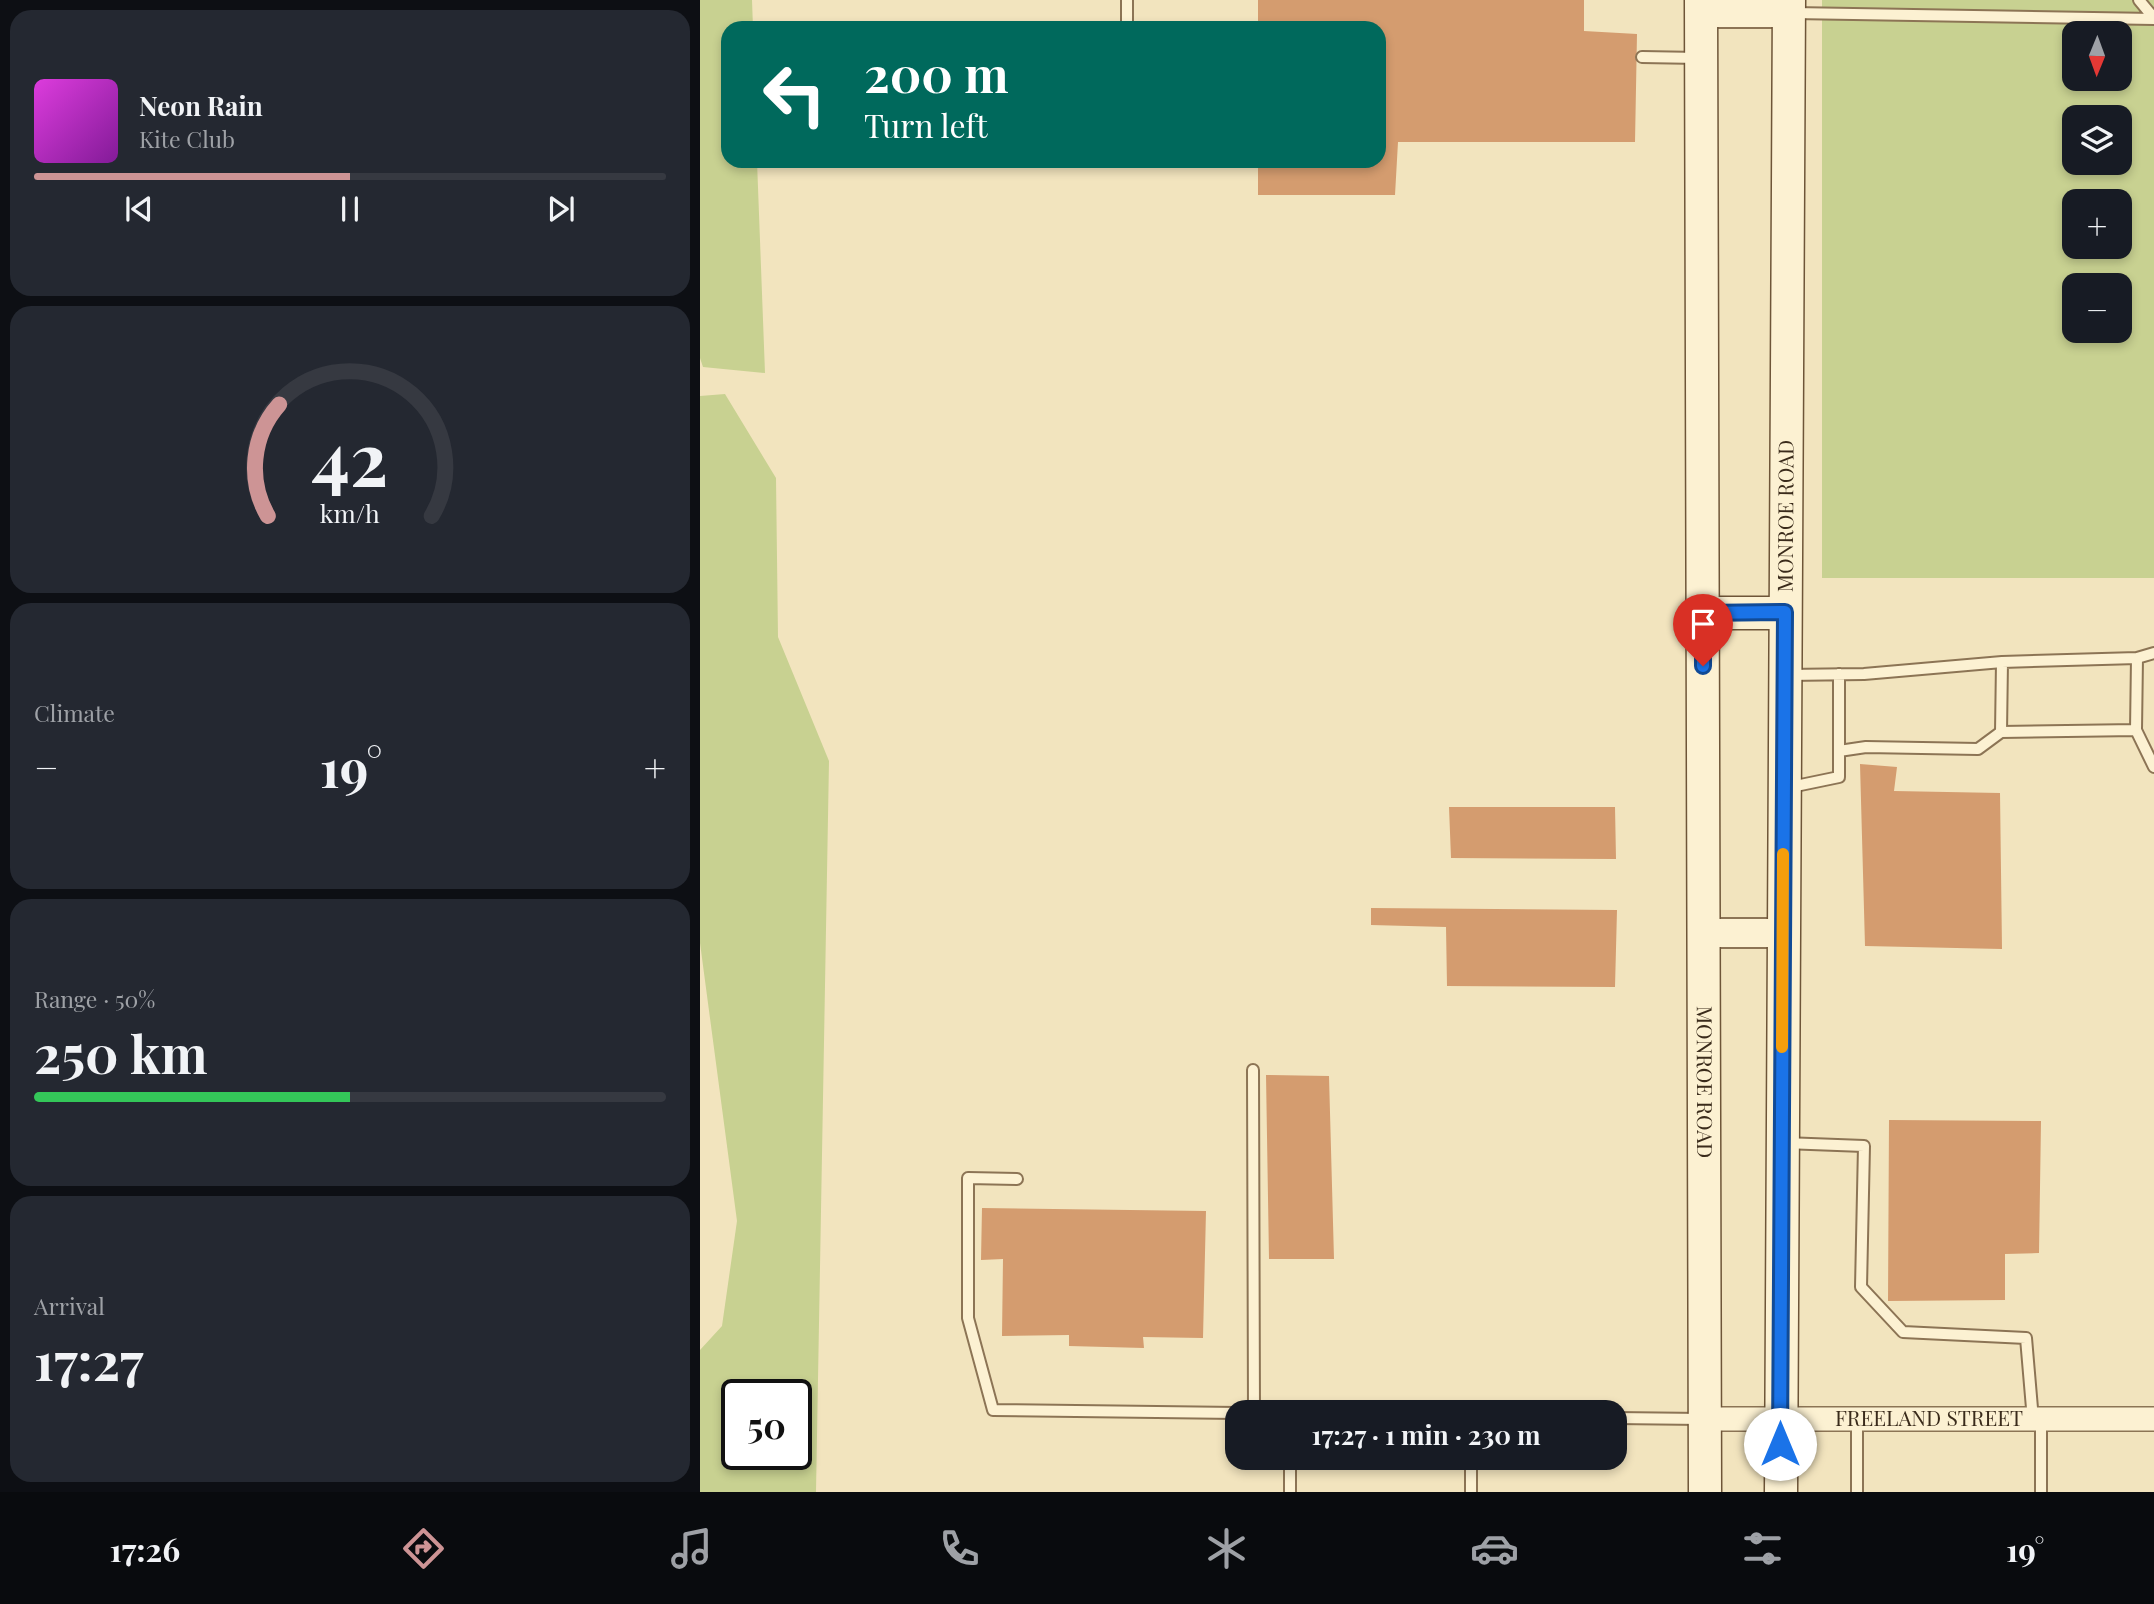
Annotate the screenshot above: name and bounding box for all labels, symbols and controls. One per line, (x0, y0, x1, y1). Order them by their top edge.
north arrow (2062, 21, 2132, 91)
map controls (2062, 21, 2132, 343)
text: 200 m (864, 40, 1009, 105)
icon: left (749, 49, 840, 140)
text: Neon Rain (139, 88, 263, 123)
text: Turn left (864, 103, 988, 146)
button: layers (2062, 105, 2132, 175)
text: Kite Club (139, 123, 235, 154)
button: + (2062, 189, 2132, 259)
icon: previous (120, 190, 158, 228)
icon: pause (331, 190, 369, 228)
icon: next (542, 190, 580, 228)
button: − (2062, 273, 2132, 343)
text: 42 (312, 407, 388, 504)
street label: MONROE ROAD (1770, 440, 1799, 592)
text: km/h (320, 495, 380, 528)
pin (1673, 594, 1733, 666)
icon: arrive (1684, 605, 1722, 643)
text: Climate (34, 697, 115, 728)
text: 19° (320, 732, 383, 801)
text: − (34, 741, 59, 792)
text: + (644, 741, 666, 792)
text: Range · 50% (34, 983, 155, 1014)
street label: MONROE ROAD (1692, 1006, 1720, 1158)
text: 250 km (34, 1018, 208, 1087)
text: Arrival (34, 1290, 105, 1321)
text: 17:27 (34, 1325, 144, 1394)
speed limit sign: 50 (721, 1379, 812, 1470)
street label: FREELAND STREET (1835, 1403, 2023, 1431)
position arrow (1743, 1407, 1817, 1481)
text: 17:27 · 1 min · 230 m (1311, 1417, 1541, 1452)
icon: directions (399, 1524, 448, 1573)
icon: music (667, 1524, 716, 1573)
icon: phone (935, 1524, 984, 1573)
icon: climate (1202, 1524, 1251, 1573)
icon: car (1470, 1524, 1519, 1573)
icon: filters (1738, 1524, 1787, 1573)
text: 17:26 (109, 1527, 180, 1570)
text: 19° (2006, 1527, 2045, 1570)

